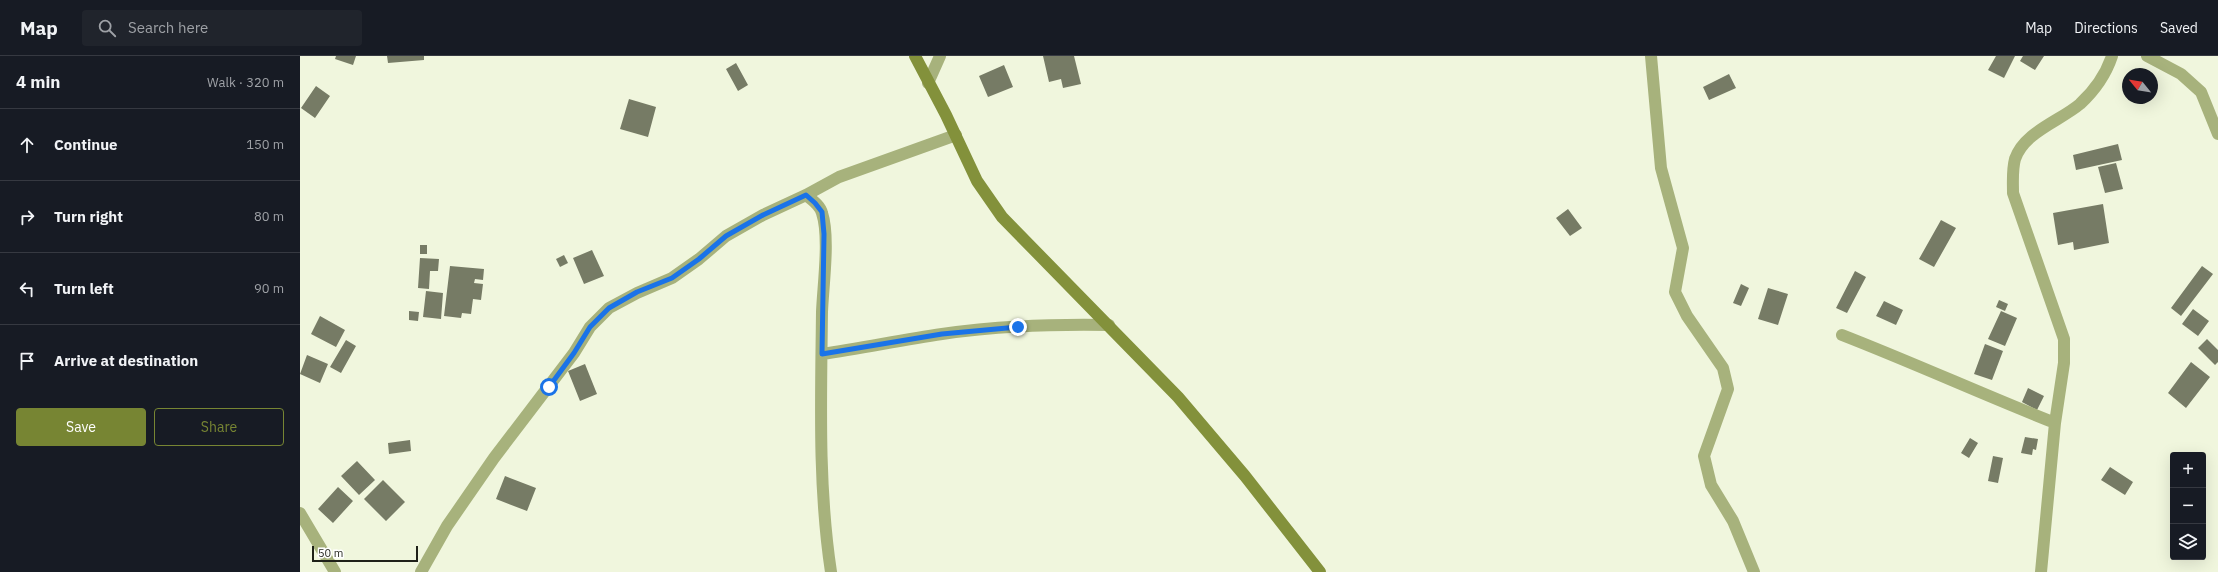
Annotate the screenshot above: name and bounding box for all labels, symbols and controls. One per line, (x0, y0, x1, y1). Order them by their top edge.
search box (82, 10, 362, 46)
text: Map (20, 16, 58, 40)
icon: search (96, 17, 118, 39)
text: Search here (128, 18, 208, 37)
text: Map (2025, 19, 2052, 37)
text: Directions (2074, 19, 2138, 37)
text: Saved (2160, 19, 2198, 37)
north arrow (2122, 68, 2158, 104)
text: 4 min (16, 71, 60, 93)
text: Walk · 320 m (207, 74, 284, 91)
icon: ahead (16, 134, 38, 156)
text: Continue (54, 135, 118, 154)
text: 150 m (246, 136, 284, 153)
icon: right (16, 206, 38, 228)
text: Turn right (54, 207, 123, 226)
text: 80 m (254, 208, 284, 225)
icon: left (16, 278, 38, 300)
text: Turn left (54, 279, 114, 298)
text: 90 m (254, 280, 284, 297)
route end (1009, 318, 1027, 336)
icon: arrive (16, 350, 38, 372)
text: Arrive at destination (54, 351, 198, 370)
route start (540, 378, 558, 396)
button: Save (16, 408, 146, 446)
button: Share (154, 408, 284, 446)
map controls (2170, 452, 2206, 560)
button: + (2170, 452, 2206, 488)
button: − (2170, 488, 2206, 524)
button: layers (2170, 524, 2206, 560)
scale bar (312, 544, 418, 563)
text: 50 m (318, 546, 343, 560)

